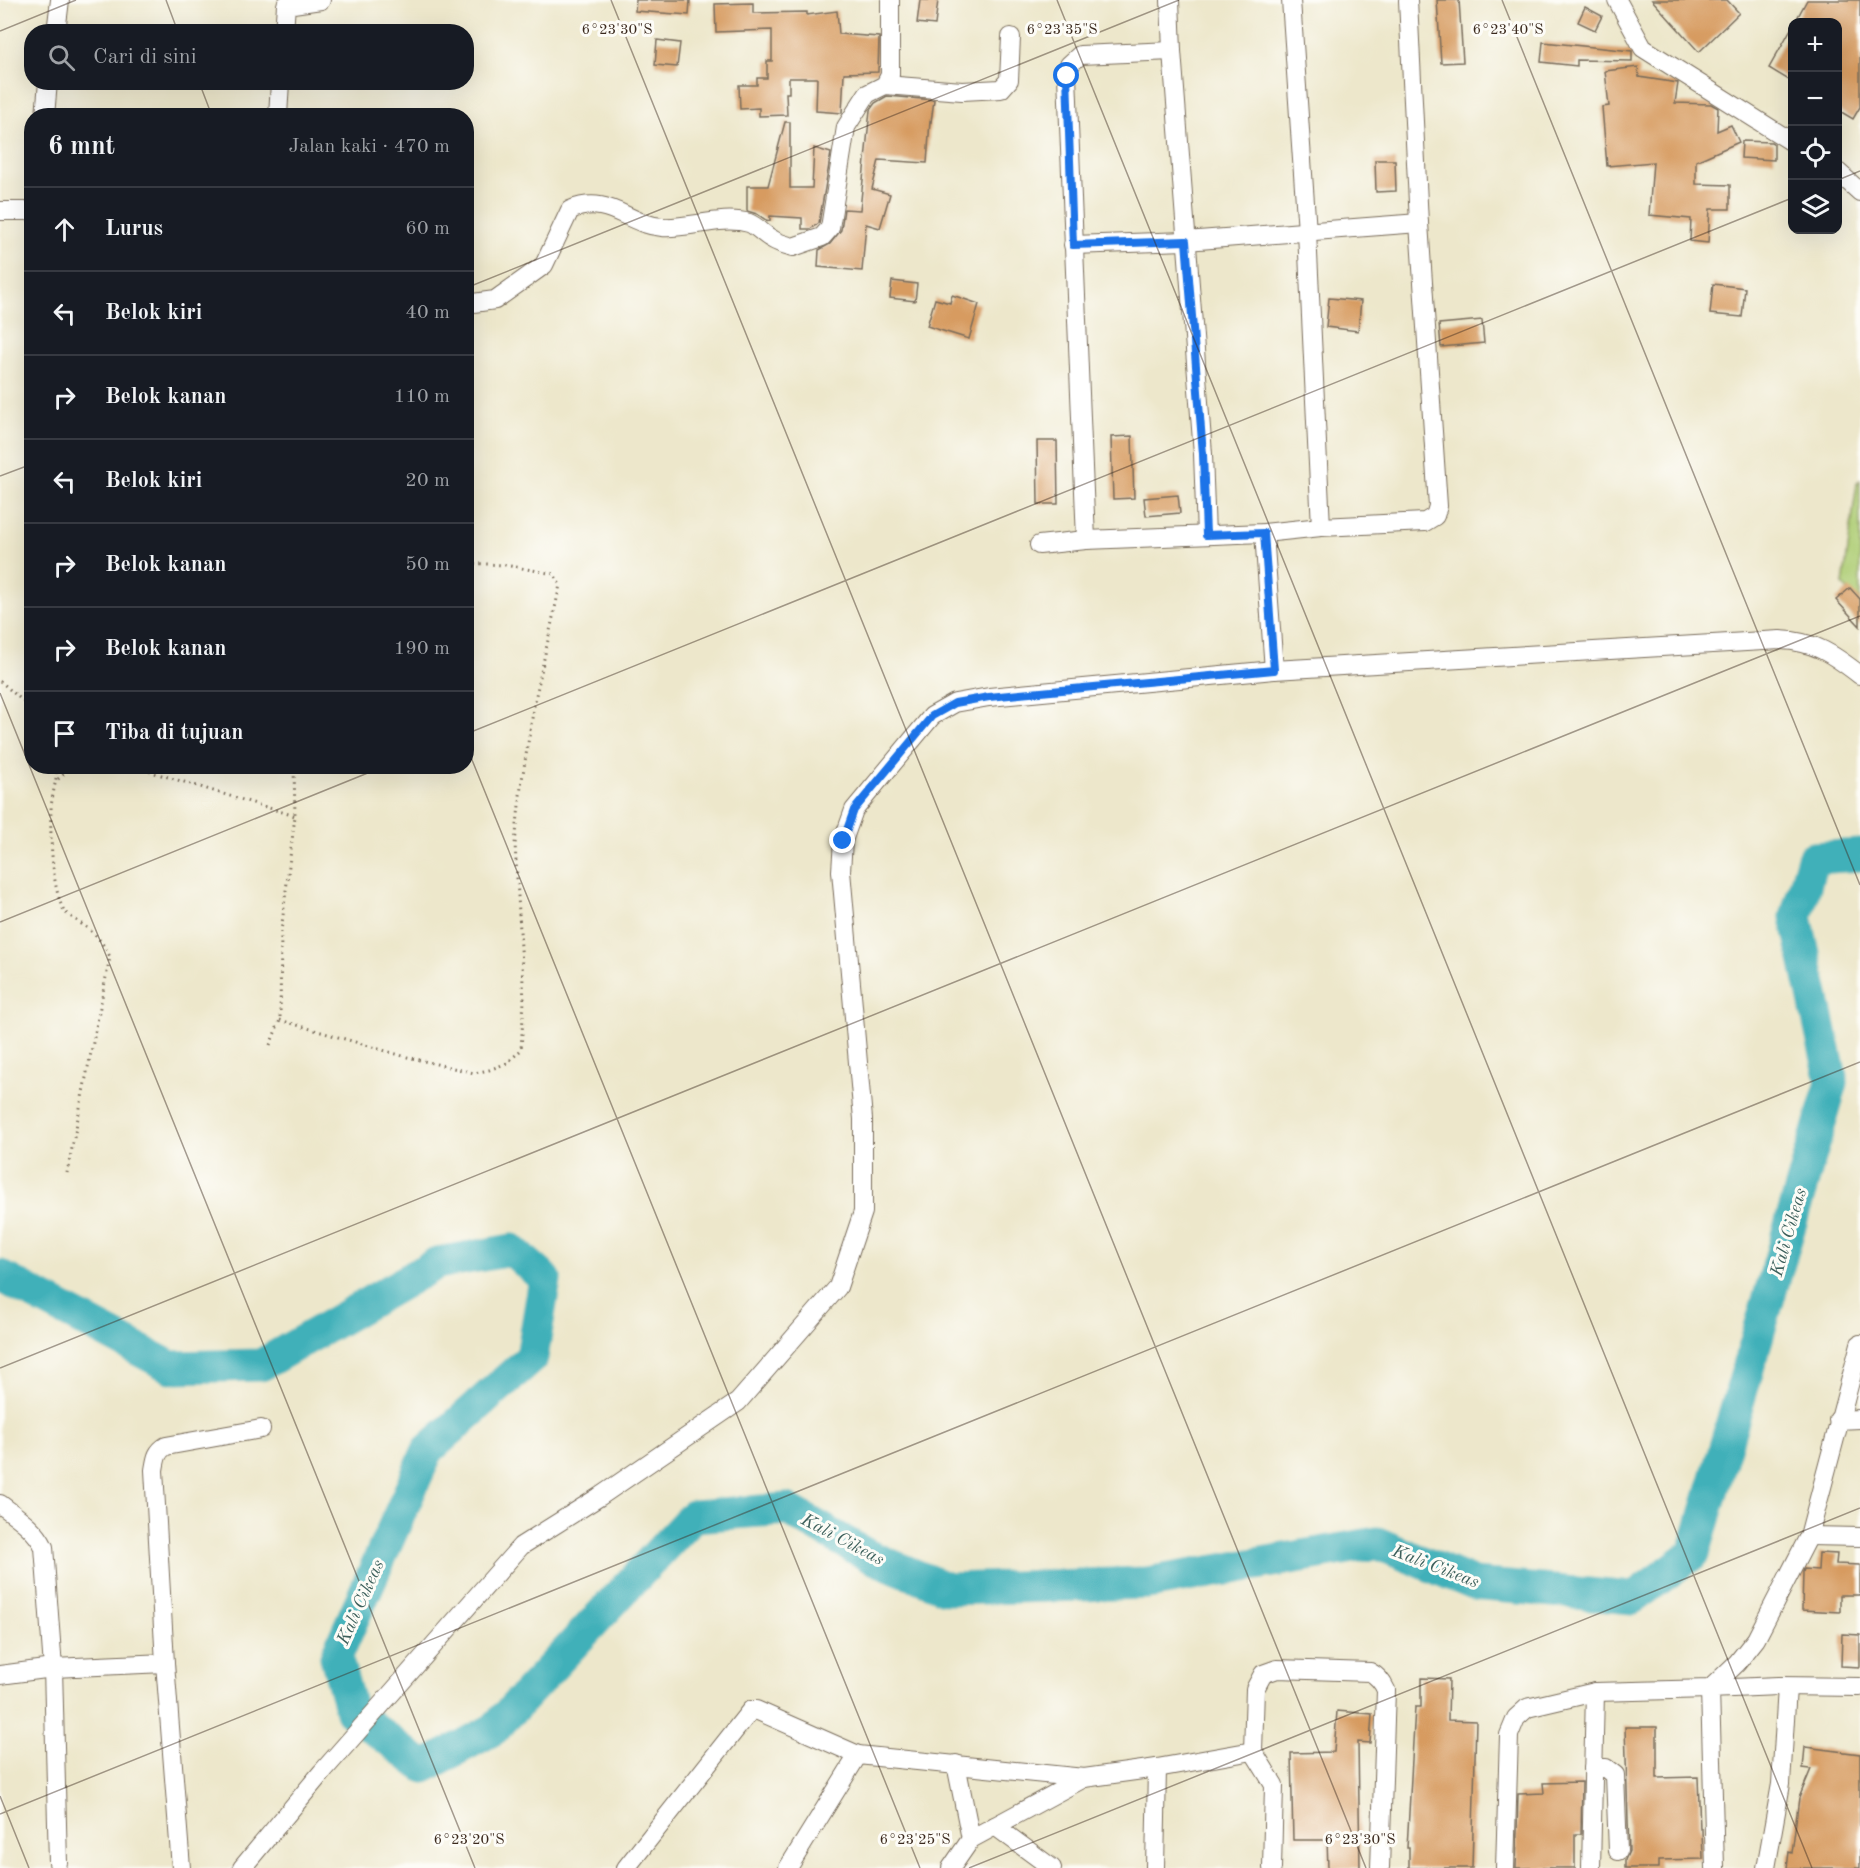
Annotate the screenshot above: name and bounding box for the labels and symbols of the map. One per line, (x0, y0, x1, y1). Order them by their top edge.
text: 6°23'30"S (581, 23, 653, 38)
text: 6°23'35"S (1026, 23, 1098, 38)
text: 6°23'40"S (1472, 23, 1544, 38)
route start (1053, 62, 1079, 88)
route end (829, 827, 855, 853)
water label: Kali Cikeas (1767, 1186, 1810, 1279)
water label: Kali Cikeas (797, 1510, 887, 1569)
water label: Kali Cikeas (1389, 1542, 1482, 1592)
water label: Kali Cikeas (334, 1557, 388, 1649)
text: 6°23'20"S (433, 1833, 505, 1848)
text: 6°23'25"S (879, 1833, 951, 1848)
text: 6°23'30"S (1324, 1833, 1396, 1848)

